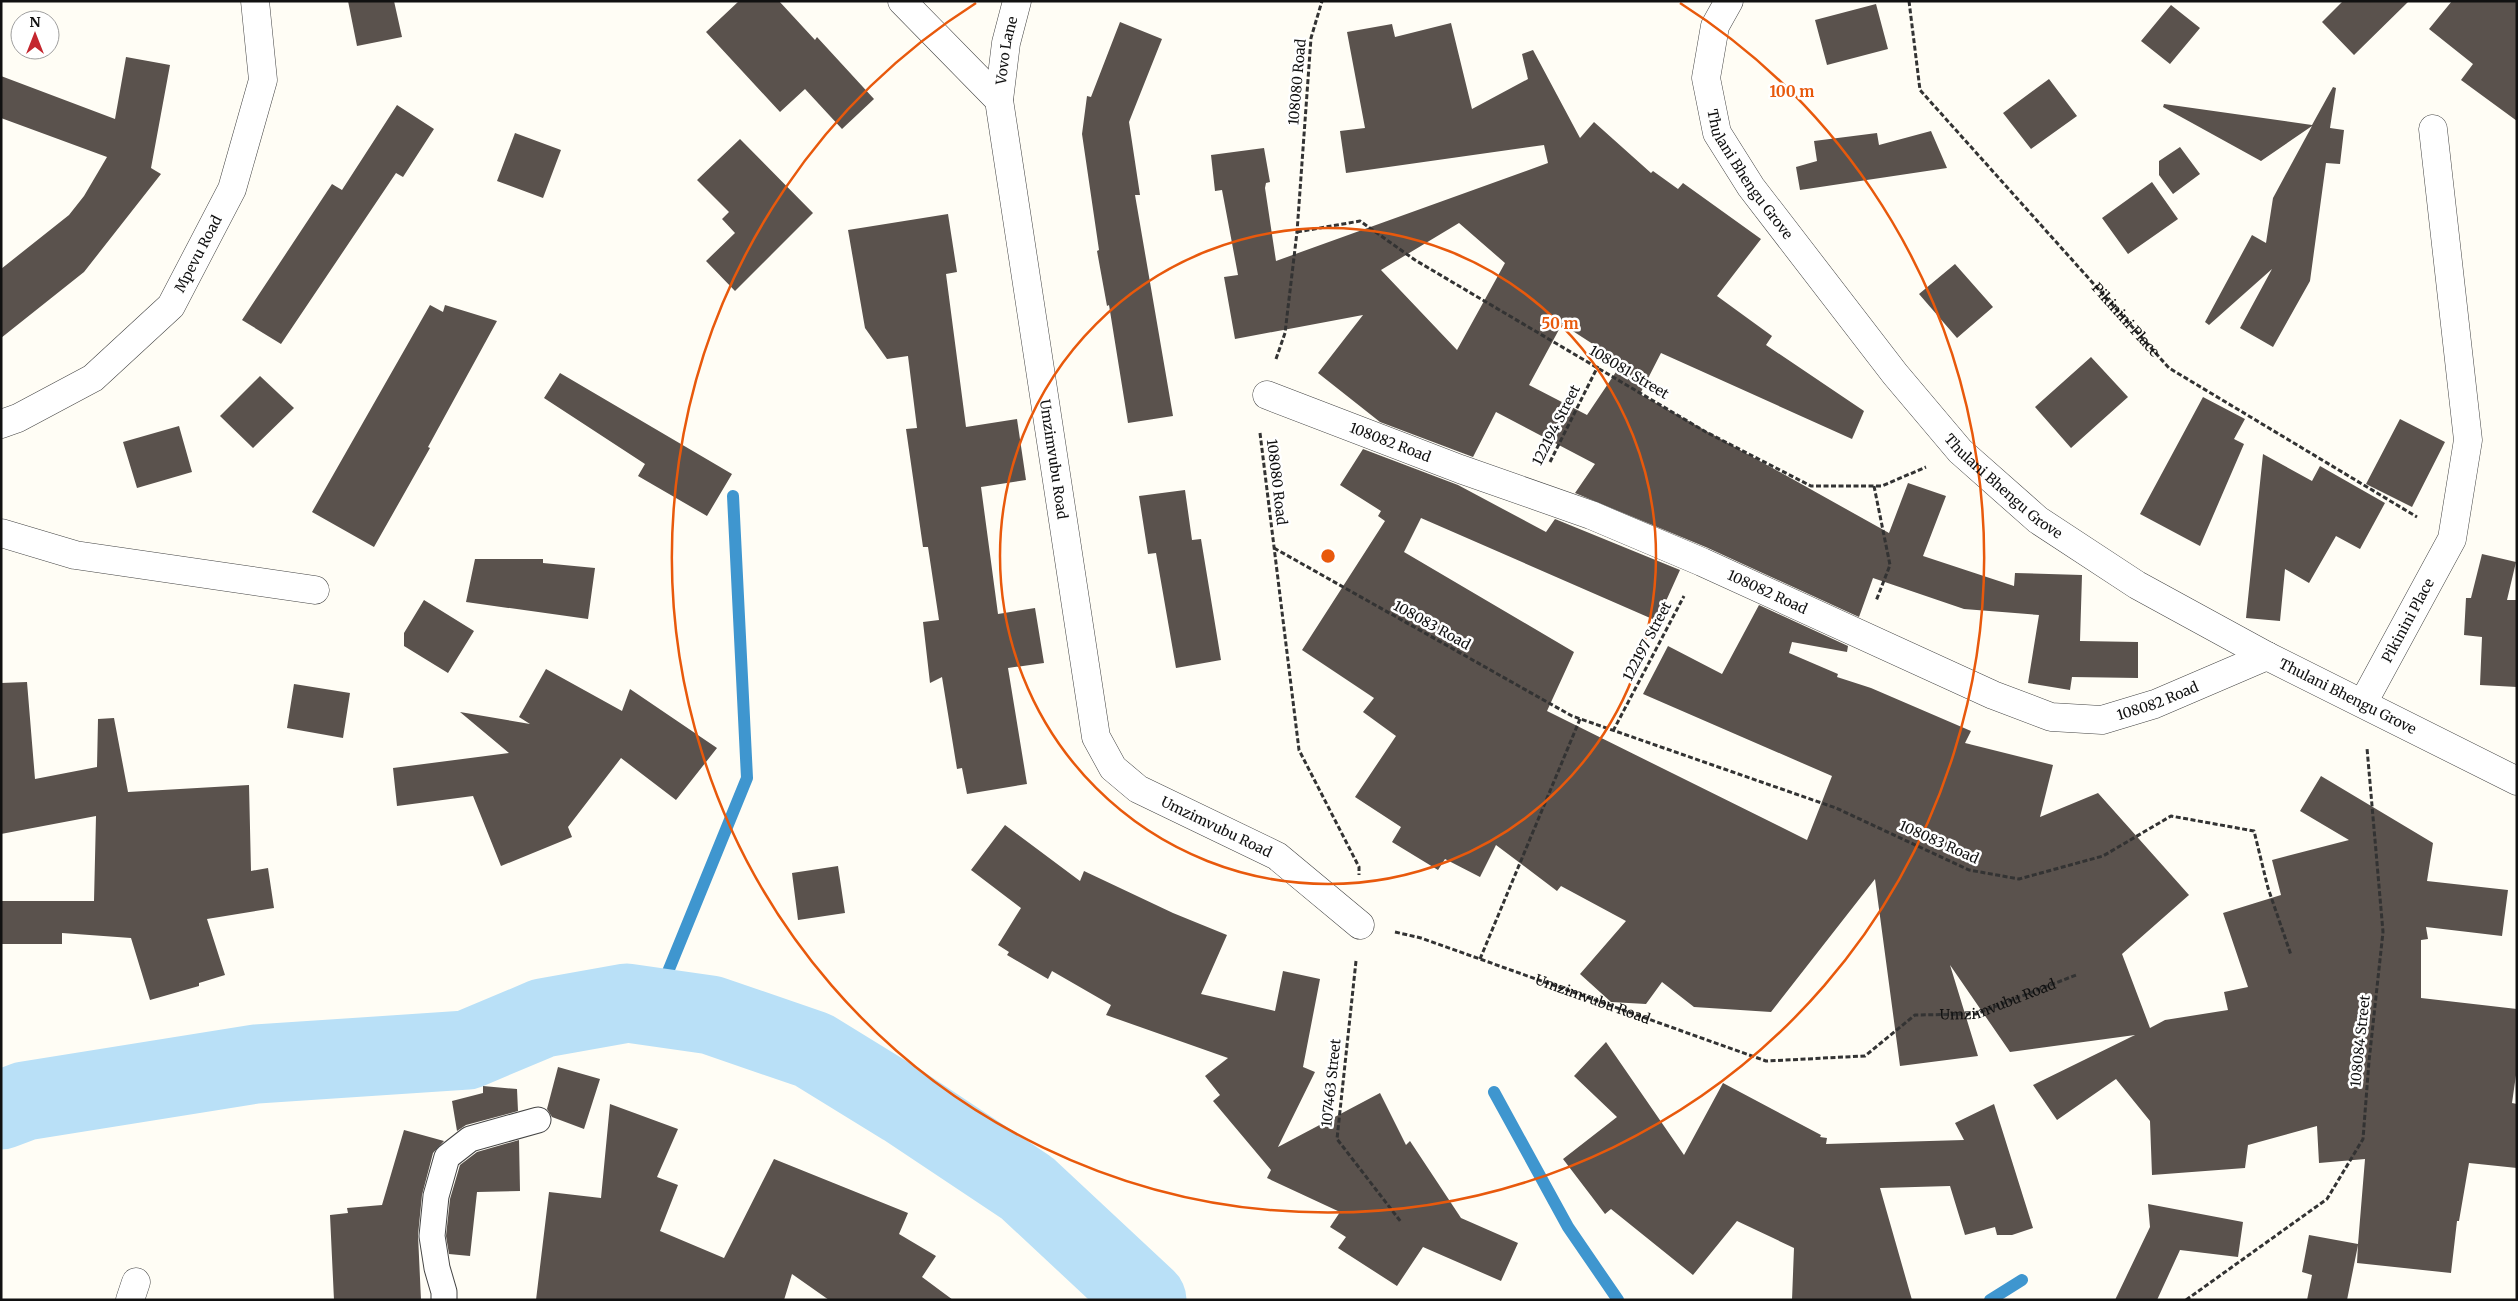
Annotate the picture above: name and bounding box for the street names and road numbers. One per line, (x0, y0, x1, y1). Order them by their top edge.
street label: Vovo Lane (992, 14, 1022, 87)
street label: 108080 Road (1284, 38, 1310, 126)
street label: Thulani Bhengu Grove (1703, 108, 1797, 243)
street label: Mpevu Road (171, 212, 226, 295)
street label: Pikinini Place (2088, 279, 2163, 360)
street label: 108081 Street (1586, 341, 1672, 403)
street label: 122194 Street (1528, 381, 1584, 468)
street label: Umzimvubu Road (1036, 398, 1072, 521)
street label: 108082 Road (1347, 419, 1434, 466)
street label: Thulani Bhengu Grove (1940, 430, 2066, 543)
street label: 108080 Road (1263, 438, 1291, 527)
street label: 108082 Road (1725, 566, 1811, 618)
street label: Pikinini Place (2378, 575, 2438, 666)
street label: 108083 Road (1390, 596, 1474, 654)
street label: 122197 Street (1619, 598, 1676, 684)
street label: Thulani Bhengu Grove (2276, 654, 2419, 738)
street label: 108082 Road (2115, 677, 2202, 724)
street label: Umzimvubu Road (1158, 792, 1275, 861)
street label: 108083 Road (1896, 816, 1982, 868)
street label: Umzimvubu Road (1533, 970, 1653, 1028)
street label: Umzimvubu Road (1940, 975, 2059, 1024)
street label: 108084 Street (2346, 994, 2374, 1088)
street label: 107463 Street (1317, 1037, 1345, 1128)

